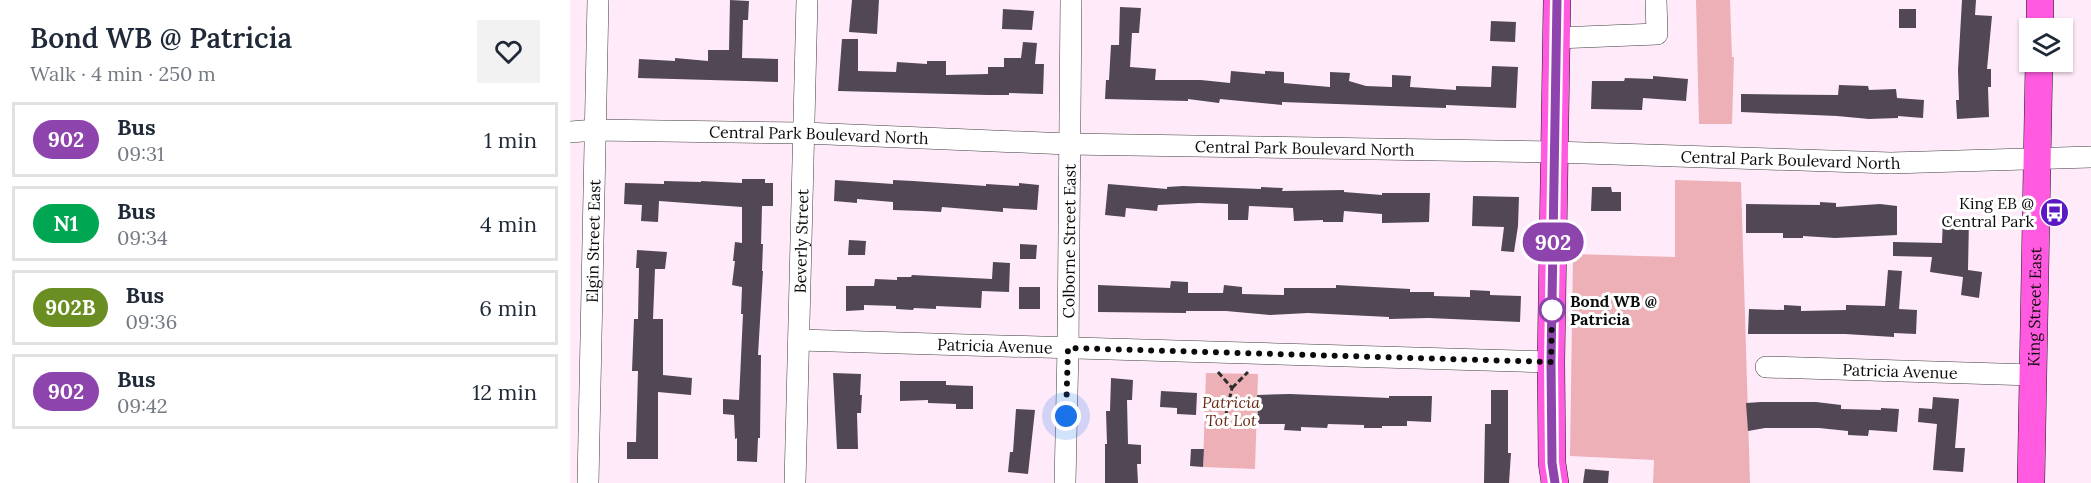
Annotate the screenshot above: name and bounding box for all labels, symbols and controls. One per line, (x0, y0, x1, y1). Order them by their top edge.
map controls (2019, 18, 2073, 72)
button: layers (2019, 18, 2073, 72)
text: Bond WB @ Patricia (30, 20, 292, 56)
button: heart (477, 20, 540, 83)
text: Walk · 4 min · 250 m (30, 61, 216, 86)
text: Bus (117, 113, 156, 141)
street label: Central Park Boulevard North (709, 122, 930, 148)
text: 902 (48, 126, 84, 153)
text: 1 min (484, 126, 537, 154)
street label: Central Park Boulevard North (1195, 136, 1415, 160)
text: 09:31 (117, 141, 164, 166)
street label: Central Park Boulevard North (1680, 146, 1901, 173)
street label: Colborne Street East (1058, 163, 1080, 318)
street label: Elgin Street East (582, 178, 604, 303)
street label: Beverly Street (790, 188, 812, 294)
place label: King EB @ Central Park (1941, 193, 2034, 231)
bus stop icon: King EB @ Central Park (2039, 196, 2071, 228)
text: Bus (117, 197, 156, 225)
text: N1 (54, 210, 78, 237)
text: 4 min (480, 210, 537, 238)
line badge: 902 (1518, 222, 1588, 262)
text: 09:34 (117, 225, 168, 250)
text: 902 (1535, 229, 1571, 256)
street label: King Street East (2023, 246, 2045, 367)
text: Bus (126, 281, 164, 309)
place label: Bond WB @ Patricia (1570, 291, 1657, 329)
text: 902B (45, 294, 96, 321)
text: 6 min (479, 294, 537, 322)
marker: Bond WB @ Patricia (1539, 297, 1565, 323)
text: 09:36 (126, 309, 177, 334)
street label: Patricia Avenue (937, 334, 1053, 357)
street label: Patricia Avenue (1842, 359, 1958, 383)
text: Bus (117, 365, 156, 393)
text: 902 (48, 378, 84, 405)
text: 12 min (472, 378, 537, 406)
park label: Patricia Tot Lot (1202, 392, 1260, 430)
text: 09:42 (117, 393, 168, 418)
your location (1051, 401, 1081, 431)

